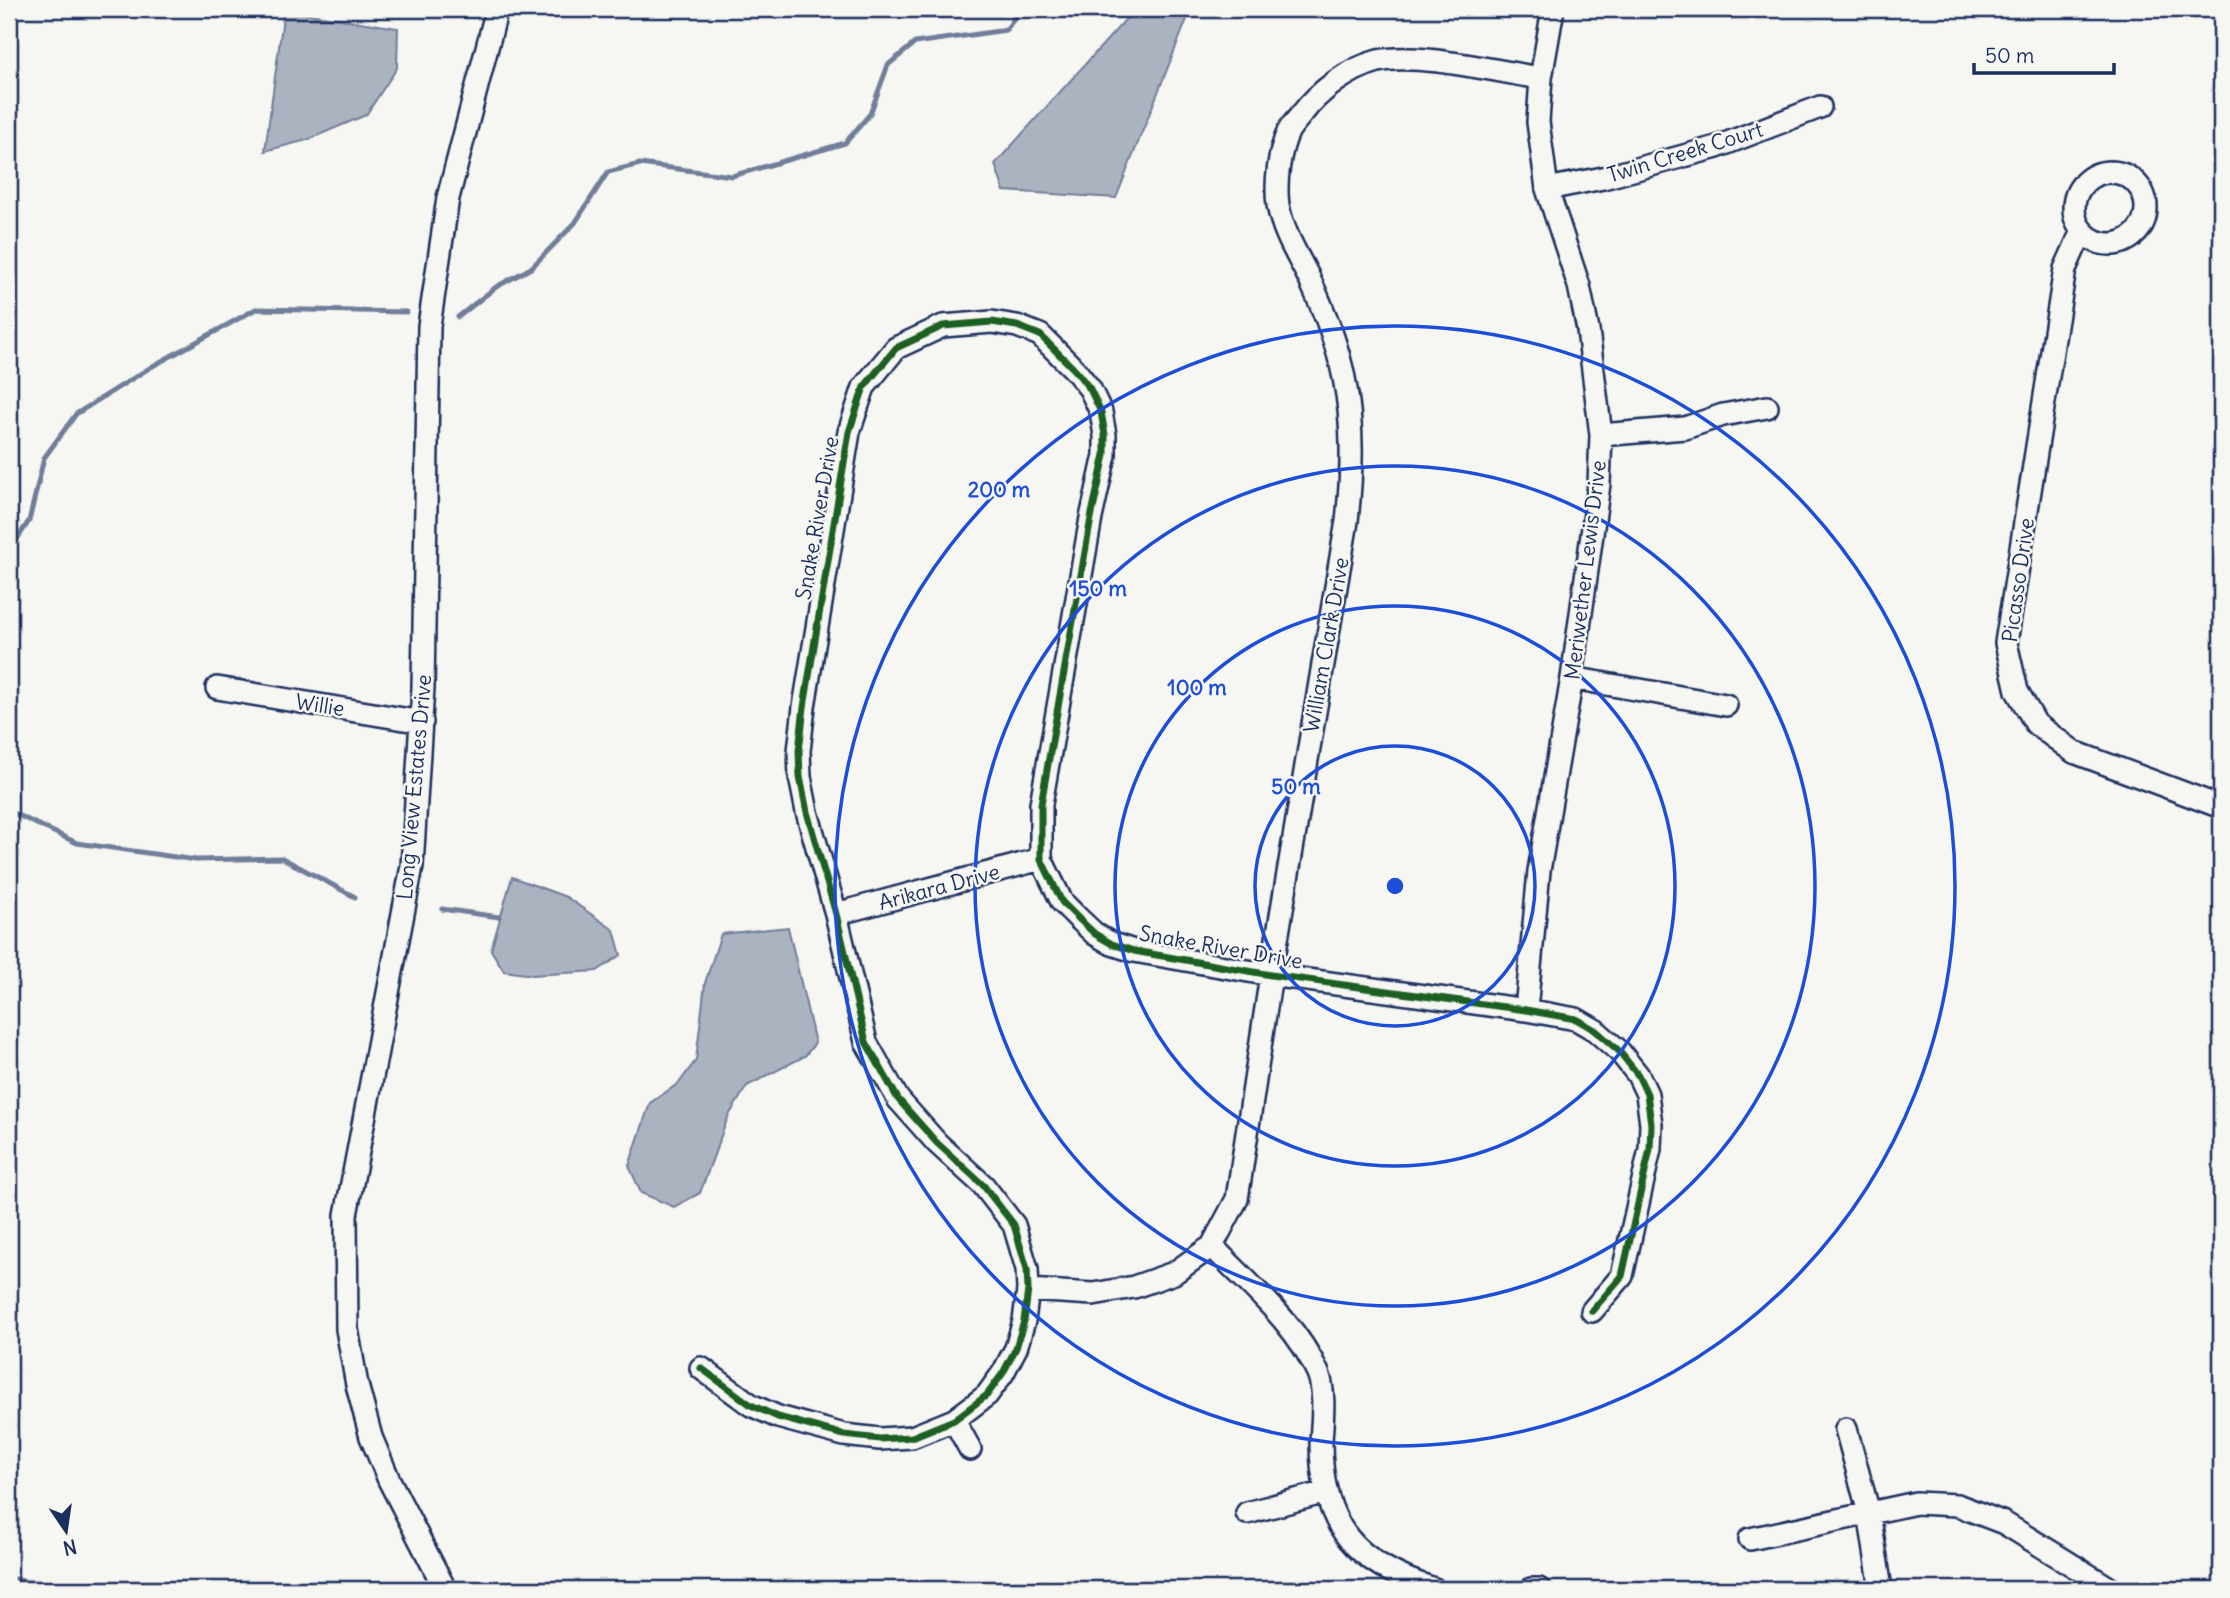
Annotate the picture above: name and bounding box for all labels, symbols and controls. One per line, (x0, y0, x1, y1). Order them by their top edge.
scale bar (1974, 32, 2114, 76)
text: 50 m (1985, 42, 2034, 69)
street label: Twin Creek Court (1604, 116, 1766, 188)
street label: Snake River Drive (789, 434, 845, 602)
street label: Meriwether Lewis Drive (1558, 459, 1612, 681)
text: 200 m (968, 476, 1031, 503)
street label: Picasso Drive (1996, 516, 2040, 644)
street label: William Clark Drive (1297, 555, 1355, 735)
text: 150 m (1069, 575, 1127, 602)
street label: Long View Estates Drive (391, 673, 437, 901)
text: 100 m (1167, 674, 1227, 701)
street label: Willie (294, 688, 346, 722)
text: 50 m (1271, 773, 1321, 800)
street label: Arikara Drive (875, 858, 1003, 916)
centre of rings (1383, 874, 1407, 898)
street label: Snake River Drive (1137, 919, 1305, 975)
north arrow (32, 1496, 102, 1566)
text: N (61, 1534, 79, 1561)

